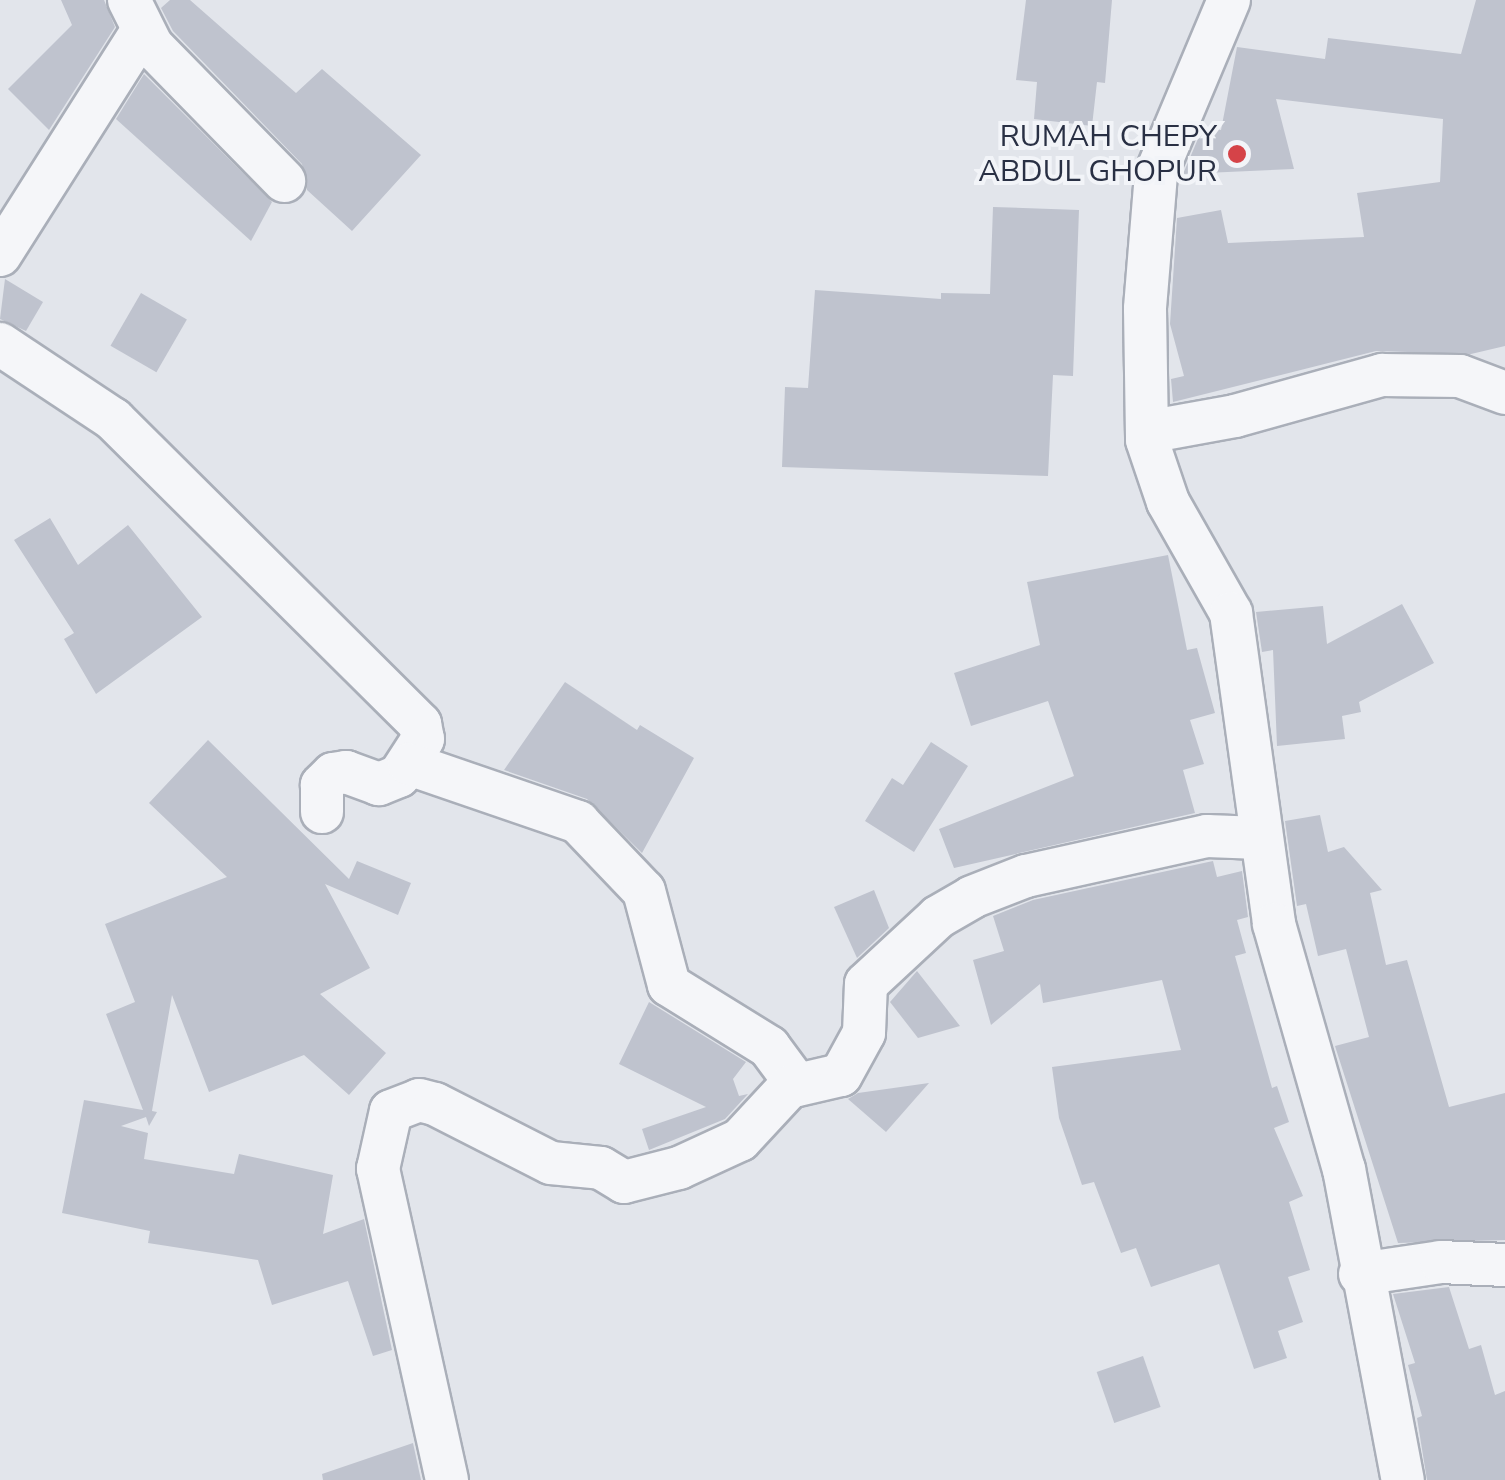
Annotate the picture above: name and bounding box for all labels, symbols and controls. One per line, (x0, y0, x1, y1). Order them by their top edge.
place label: RUMAH CHEPY ABDUL GHOPUR (978, 119, 1217, 190)
marker: RUMAH CHEPY ABDUL GHOPUR (1226, 143, 1248, 165)

